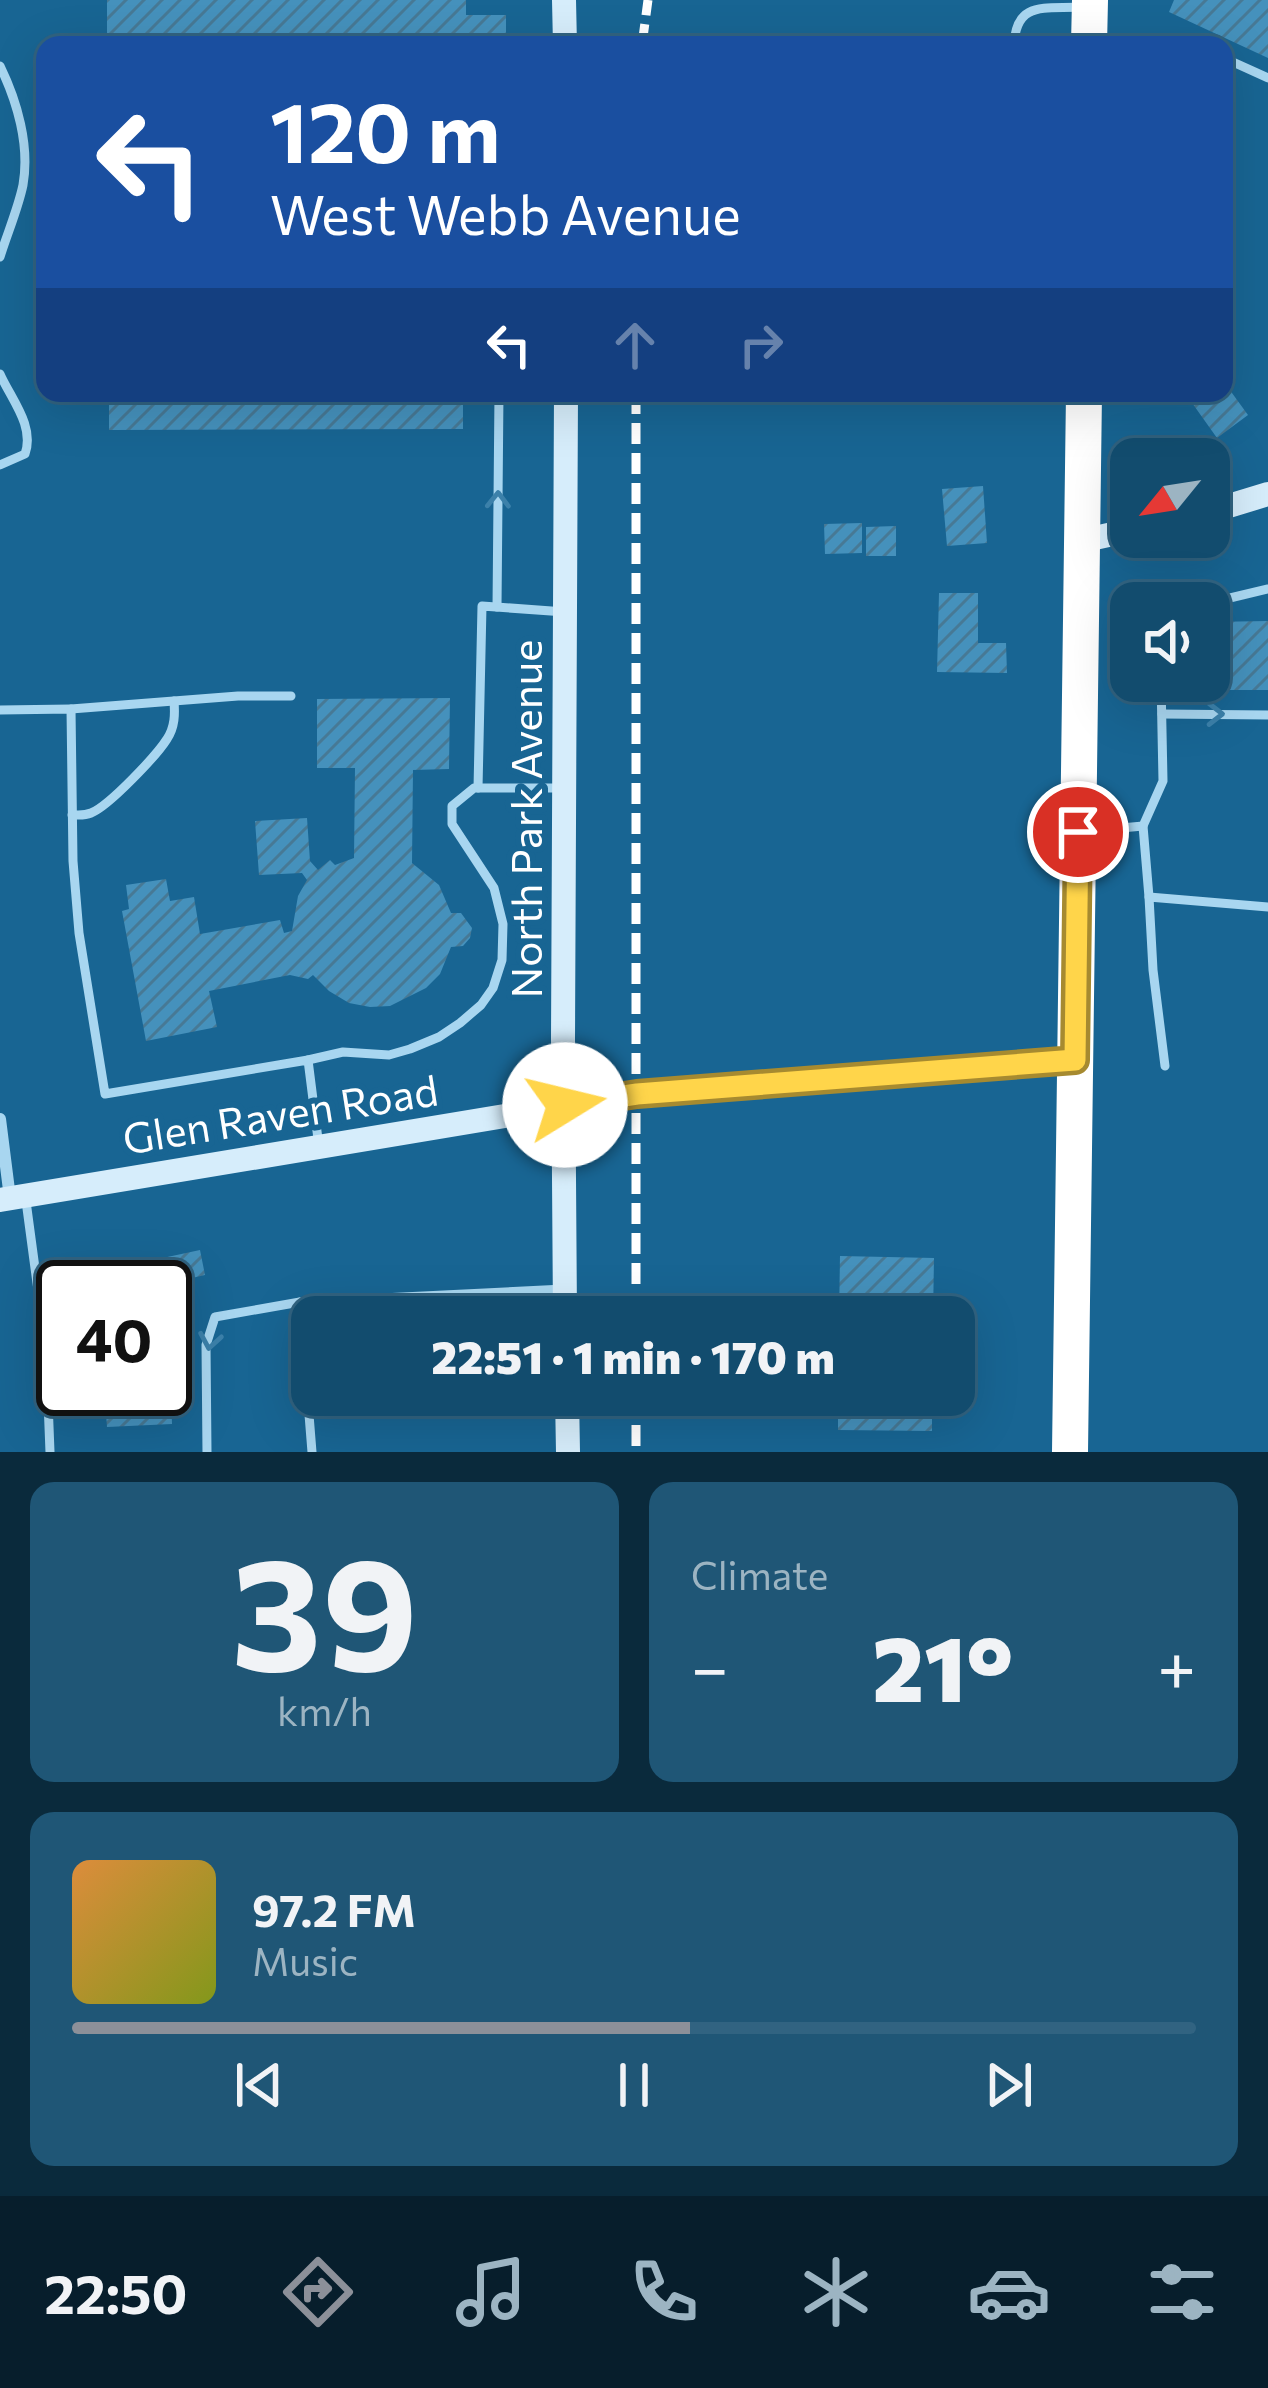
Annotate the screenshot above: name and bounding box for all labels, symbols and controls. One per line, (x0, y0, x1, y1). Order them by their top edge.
text: 120 m (270, 78, 500, 180)
icon: left (72, 84, 228, 240)
text: West Webb Avenue (270, 180, 741, 246)
icon: left (476, 312, 542, 378)
icon: ahead (602, 312, 668, 378)
icon: right (728, 312, 794, 378)
north arrow (1110, 438, 1230, 558)
map controls (1110, 438, 1230, 702)
one-way arrow (485, 490, 511, 509)
button: sound (1110, 582, 1230, 702)
street label: North Park Avenue (499, 640, 551, 998)
one-way arrow (1207, 701, 1225, 727)
pin (1027, 781, 1129, 883)
icon: arrive (1045, 799, 1111, 865)
position arrow (502, 1042, 628, 1168)
street label: Glen Raven Road (119, 1062, 441, 1164)
speed limit sign: 40 (36, 1260, 192, 1416)
text: 22:51 · 1 min · 170 m (431, 1328, 835, 1383)
one-way arrow (198, 1331, 224, 1351)
text: 39 (231, 1512, 418, 1703)
text: Climate (691, 1550, 828, 1598)
text: 21° (872, 1610, 1014, 1721)
text: − (691, 1625, 729, 1706)
text: + (1157, 1625, 1196, 1706)
text: km/h (277, 1686, 372, 1734)
text: 97.2 FM (252, 1881, 416, 1936)
text: Music (252, 1936, 358, 1984)
icon: previous (226, 2052, 292, 2118)
icon: pause (601, 2052, 667, 2118)
icon: next (976, 2052, 1042, 2118)
icon: directions (276, 2250, 360, 2334)
icon: music (449, 2250, 533, 2334)
icon: phone (622, 2250, 706, 2334)
icon: climate (794, 2250, 878, 2334)
icon: car (967, 2250, 1051, 2334)
icon: filters (1140, 2250, 1224, 2334)
text: 22:50 (44, 2259, 187, 2325)

